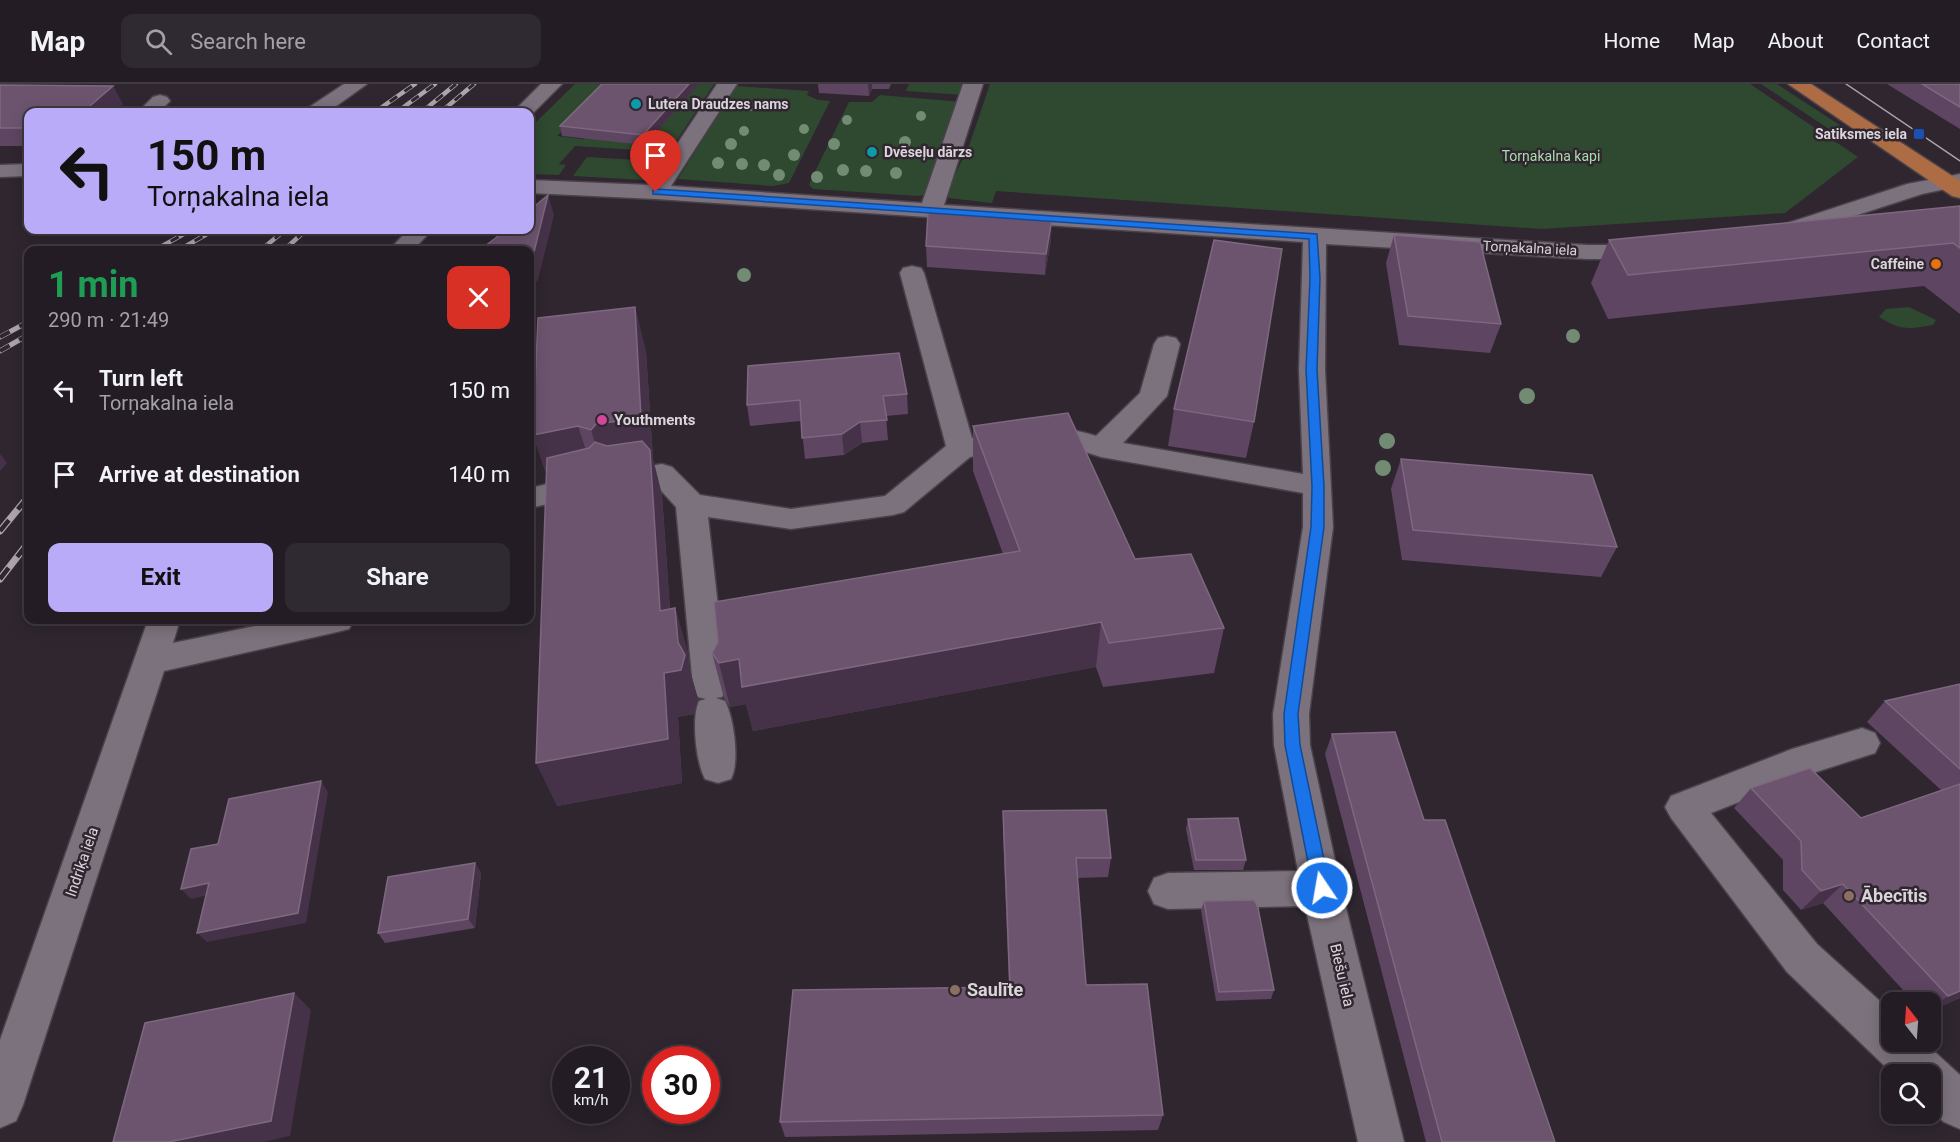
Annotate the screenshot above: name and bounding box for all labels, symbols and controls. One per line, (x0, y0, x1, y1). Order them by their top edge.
search box (121, 14, 541, 68)
text: Map (30, 25, 85, 58)
icon: search (142, 25, 175, 58)
text: Search here (190, 29, 306, 54)
text: Home (1604, 29, 1660, 53)
text: Map (1693, 29, 1735, 53)
text: About (1768, 29, 1824, 53)
text: Contact (1857, 29, 1930, 53)
place label: Lutera Draudzes nams (648, 96, 789, 112)
marker: Lutera Draudzes nams (629, 97, 643, 111)
place label: Satiksmes iela (1815, 126, 1908, 142)
marker: Satiksmes iela (1912, 127, 1926, 141)
pin (630, 130, 681, 192)
text: 150 m (147, 131, 266, 180)
icon: left (48, 132, 126, 210)
icon: arrive (639, 139, 672, 172)
place label: Dvēseļu dārzs (884, 144, 972, 161)
marker: Dvēseļu dārzs (865, 145, 879, 159)
park label: Torņakalna kapi (1502, 148, 1600, 165)
text: Torņakalna iela (147, 181, 329, 213)
street label: Torņakalna iela (1482, 238, 1578, 259)
place label: Caffeine (1871, 256, 1924, 272)
marker: Caffeine (1929, 257, 1943, 271)
text: 1 min (48, 264, 139, 306)
button: close (447, 266, 510, 329)
text: 290 m · 21:49 (48, 308, 169, 332)
text: Turn left (99, 366, 183, 391)
icon: left (48, 374, 81, 407)
text: 150 m (448, 378, 510, 403)
text: Torņakalna iela (99, 391, 234, 415)
place label: Youthments (614, 411, 696, 429)
marker: Youthments (595, 413, 609, 427)
icon: arrive (48, 458, 81, 491)
text: Arrive at destination (99, 462, 300, 487)
text: 140 m (448, 462, 510, 487)
button: Exit (48, 543, 273, 612)
button: Share (285, 543, 510, 612)
street label: Indriķa iela (62, 825, 102, 899)
position arrow (1290, 856, 1354, 920)
place label: Ābecītis (1861, 885, 1927, 906)
marker: Ābecītis (1842, 889, 1856, 903)
street label: Biešu iela (1326, 942, 1358, 1008)
place label: Saulīte (967, 979, 1024, 1000)
marker: Saulīte (948, 983, 962, 997)
north arrow (1881, 992, 1941, 1052)
map controls (1881, 992, 1941, 1124)
speed limit sign: 30 (642, 1046, 720, 1124)
text: 21 (574, 1060, 608, 1095)
button: search (1881, 1064, 1941, 1124)
text: km/h (573, 1091, 609, 1109)

